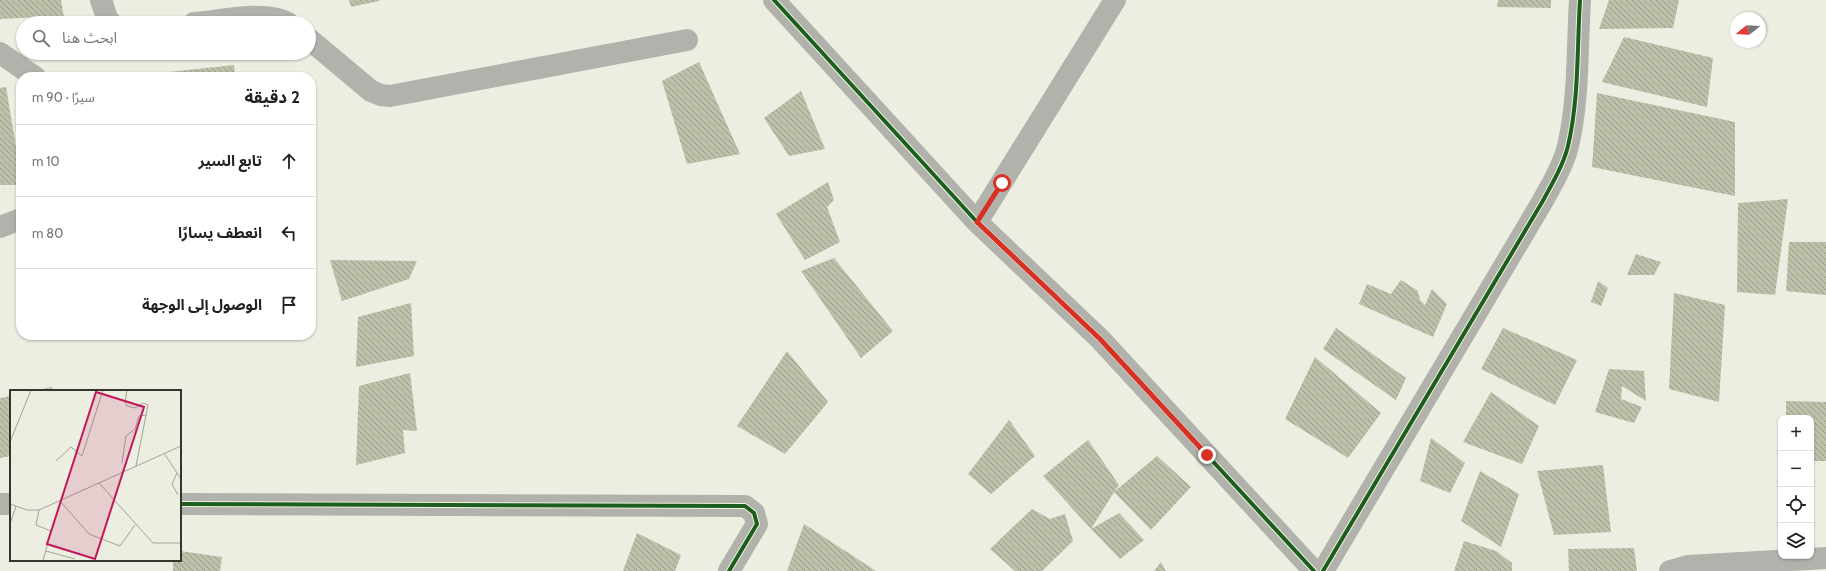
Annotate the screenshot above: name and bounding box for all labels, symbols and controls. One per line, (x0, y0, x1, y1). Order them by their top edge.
north arrow (1730, 12, 1766, 48)
search box (16, 16, 316, 60)
icon: search (30, 27, 52, 49)
text: ابحث هنا (62, 29, 117, 47)
text: 2 دقيقة (244, 87, 300, 107)
text: سيرًا · 90 m (32, 89, 95, 105)
icon: ahead (278, 150, 300, 172)
text: تابع السير (198, 152, 262, 170)
text: 10 m (32, 153, 60, 169)
route start (993, 174, 1011, 192)
icon: left (278, 222, 300, 244)
text: انعطف يسارًا (178, 224, 262, 242)
text: 80 m (32, 225, 63, 241)
icon: arrive (278, 294, 300, 316)
text: الوصول إلى الوجهة (142, 296, 262, 314)
inset map (10, 390, 181, 561)
map controls (1778, 415, 1814, 559)
button: + (1778, 415, 1814, 451)
route end (1198, 446, 1216, 464)
button: − (1778, 451, 1814, 487)
button: locate (1778, 487, 1814, 523)
button: layers (1778, 523, 1814, 559)

